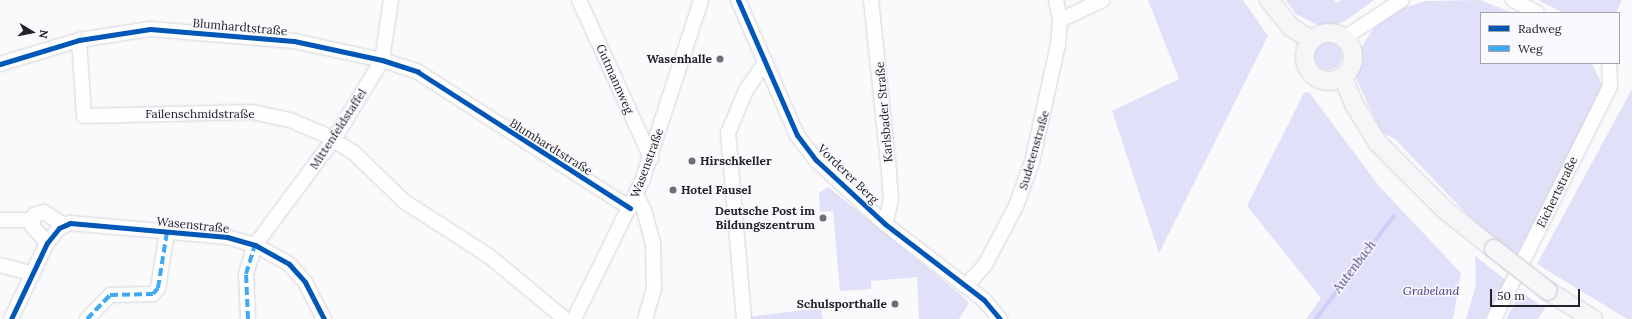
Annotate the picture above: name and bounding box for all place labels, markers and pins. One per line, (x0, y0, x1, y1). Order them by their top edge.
place label: Wasenhalle (647, 52, 712, 66)
marker: Wasenhalle (715, 54, 725, 64)
place label: Hirschkeller (700, 154, 772, 168)
marker: Hirschkeller (687, 156, 697, 166)
place label: Hotel Fausel (681, 183, 752, 197)
marker: Hotel Fausel (668, 185, 678, 195)
place label: Deutsche Post im Bildungszentrum (715, 204, 815, 232)
marker: Deutsche Post im Bildungszentrum (818, 213, 828, 223)
place label: Schulsporthalle (797, 297, 887, 311)
marker: Schulsporthalle (890, 299, 900, 309)

